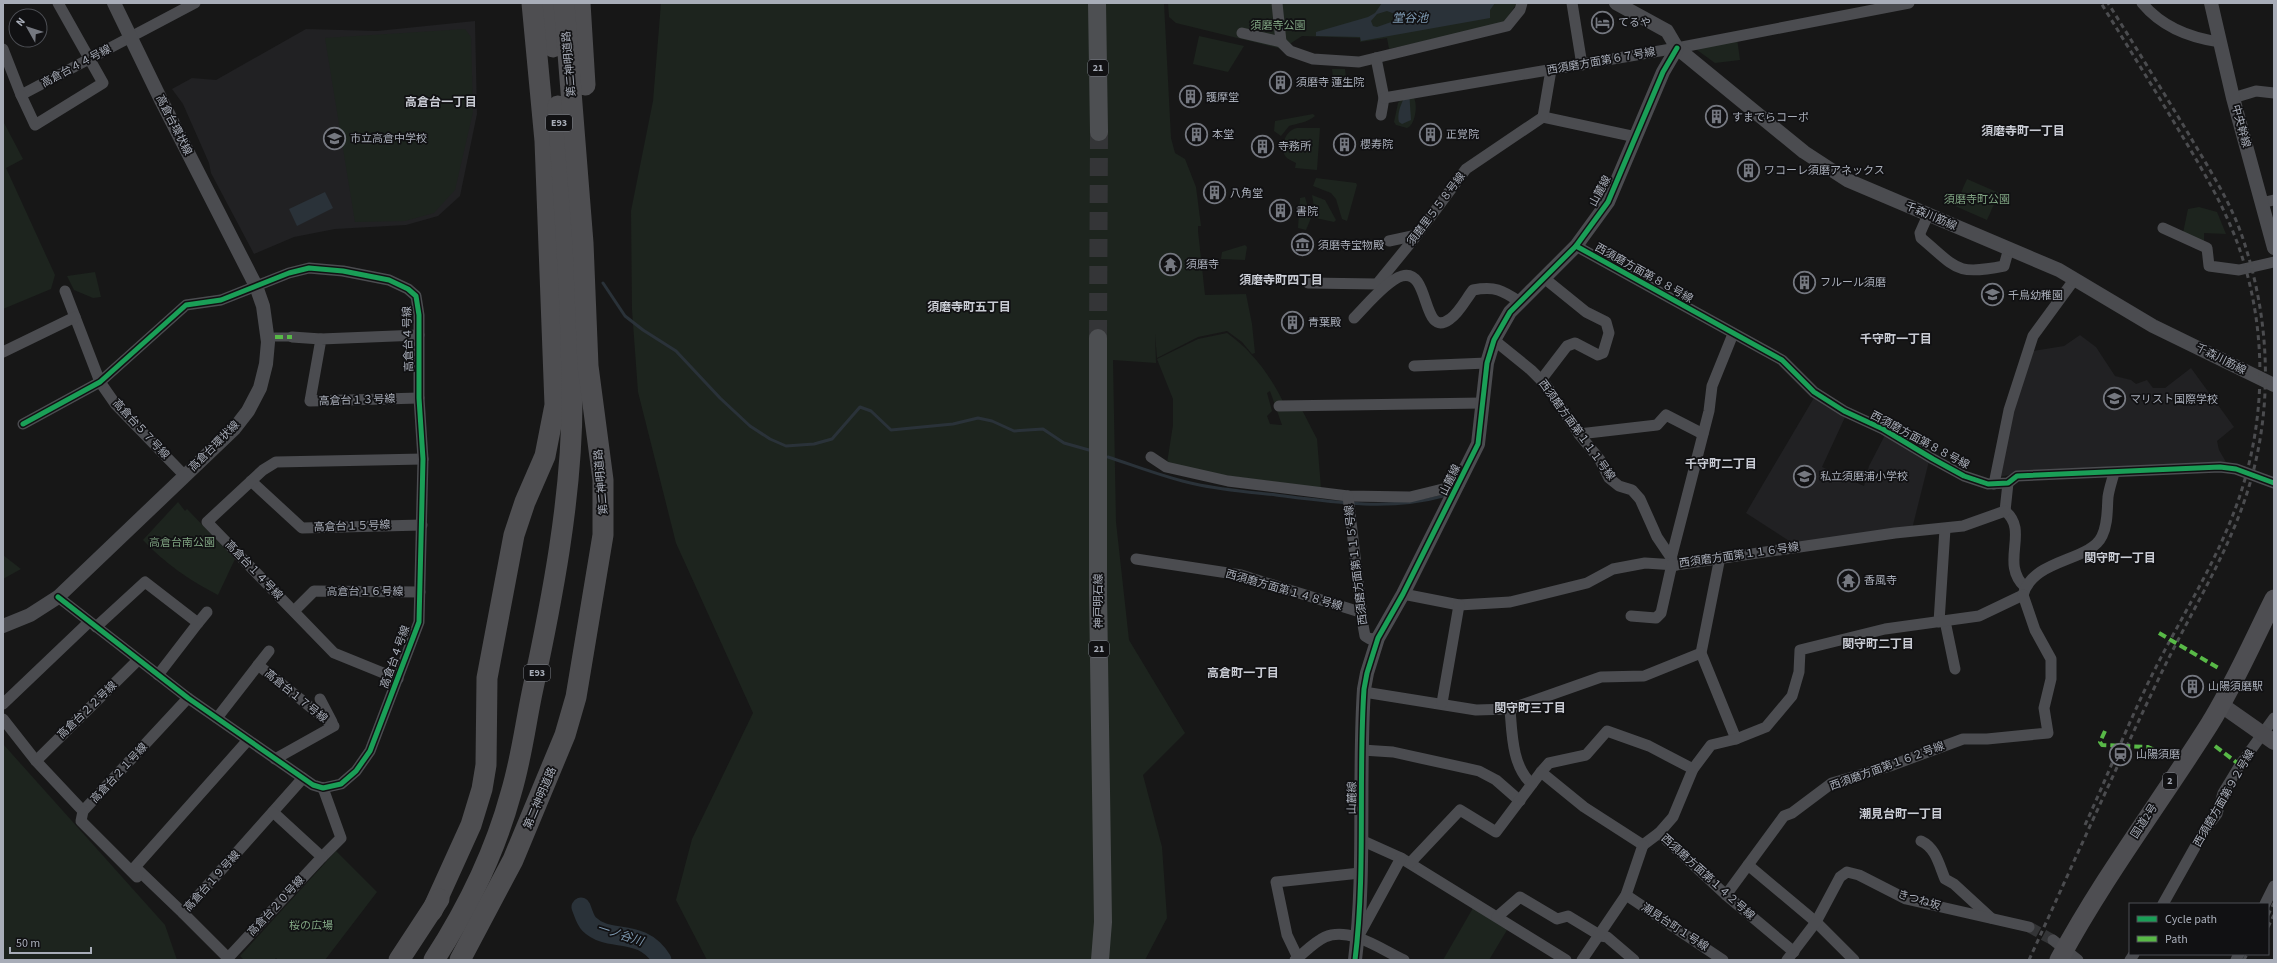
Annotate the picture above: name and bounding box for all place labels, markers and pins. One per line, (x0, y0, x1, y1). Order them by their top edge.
hotel icon: てるや (1589, 9, 1615, 35)
place label: てるや (1618, 15, 1651, 30)
building icon: 須磨寺 蓮生院 (1267, 69, 1293, 95)
place label: 須磨寺 蓮生院 (1296, 75, 1364, 90)
building icon: 護摩堂 (1178, 84, 1204, 110)
place label: 護摩堂 (1206, 90, 1239, 105)
building icon: すまでらコーポ (1703, 104, 1729, 130)
place label: すまでらコーポ (1732, 110, 1809, 125)
building icon: 本堂 (1184, 121, 1210, 147)
building icon: 正覚院 (1418, 121, 1444, 147)
school or university icon: 市立高倉中学校 (322, 125, 348, 151)
place label: 本堂 (1212, 127, 1234, 142)
place label: 正覚院 (1446, 127, 1479, 142)
place label: 市立高倉中学校 (350, 131, 427, 146)
building icon: 櫻寿院 (1332, 131, 1358, 157)
building icon: 寺務所 (1249, 133, 1275, 159)
place label: 櫻寿院 (1360, 137, 1393, 152)
place label: 寺務所 (1278, 139, 1312, 154)
building icon: ワコーレ須磨アネックス (1736, 157, 1762, 183)
place label: ワコーレ須磨アネックス (1764, 163, 1885, 178)
building icon: 八角堂 (1202, 180, 1228, 206)
place label: 八角堂 (1230, 186, 1263, 201)
building icon: 書院 (1267, 198, 1293, 224)
place label: 書院 (1296, 204, 1318, 219)
museum icon: 須磨寺宝物殿 (1289, 232, 1315, 258)
place label: 須磨寺宝物殿 (1318, 238, 1384, 253)
temple icon: 須磨寺 (1157, 251, 1183, 277)
place label: 須磨寺 (1186, 257, 1219, 272)
building icon: フルール須磨 (1792, 269, 1818, 295)
place label: フルール須磨 (1820, 275, 1886, 290)
school or university icon: 千鳥幼稚園 (1980, 282, 2006, 308)
place label: 千鳥幼稚園 (2008, 288, 2063, 303)
building icon: 青葉殿 (1280, 309, 1306, 335)
place label: 青葉殿 (1308, 315, 1341, 330)
school or university icon: マリスト国際学校 (2102, 386, 2128, 412)
place label: マリスト国際学校 (2130, 392, 2218, 407)
school or university icon: 私立須磨浦小学校 (1792, 463, 1818, 489)
place label: 私立須磨浦小学校 (1820, 469, 1908, 484)
temple icon: 香風寺 (1835, 567, 1861, 593)
place label: 香風寺 (1864, 573, 1897, 588)
building icon: 山陽須磨駅 (2179, 673, 2205, 699)
place label: 山陽須磨駅 (2208, 679, 2263, 694)
station icon: 山陽須磨 (2107, 741, 2133, 767)
place label: 山陽須磨 (2136, 747, 2180, 762)

